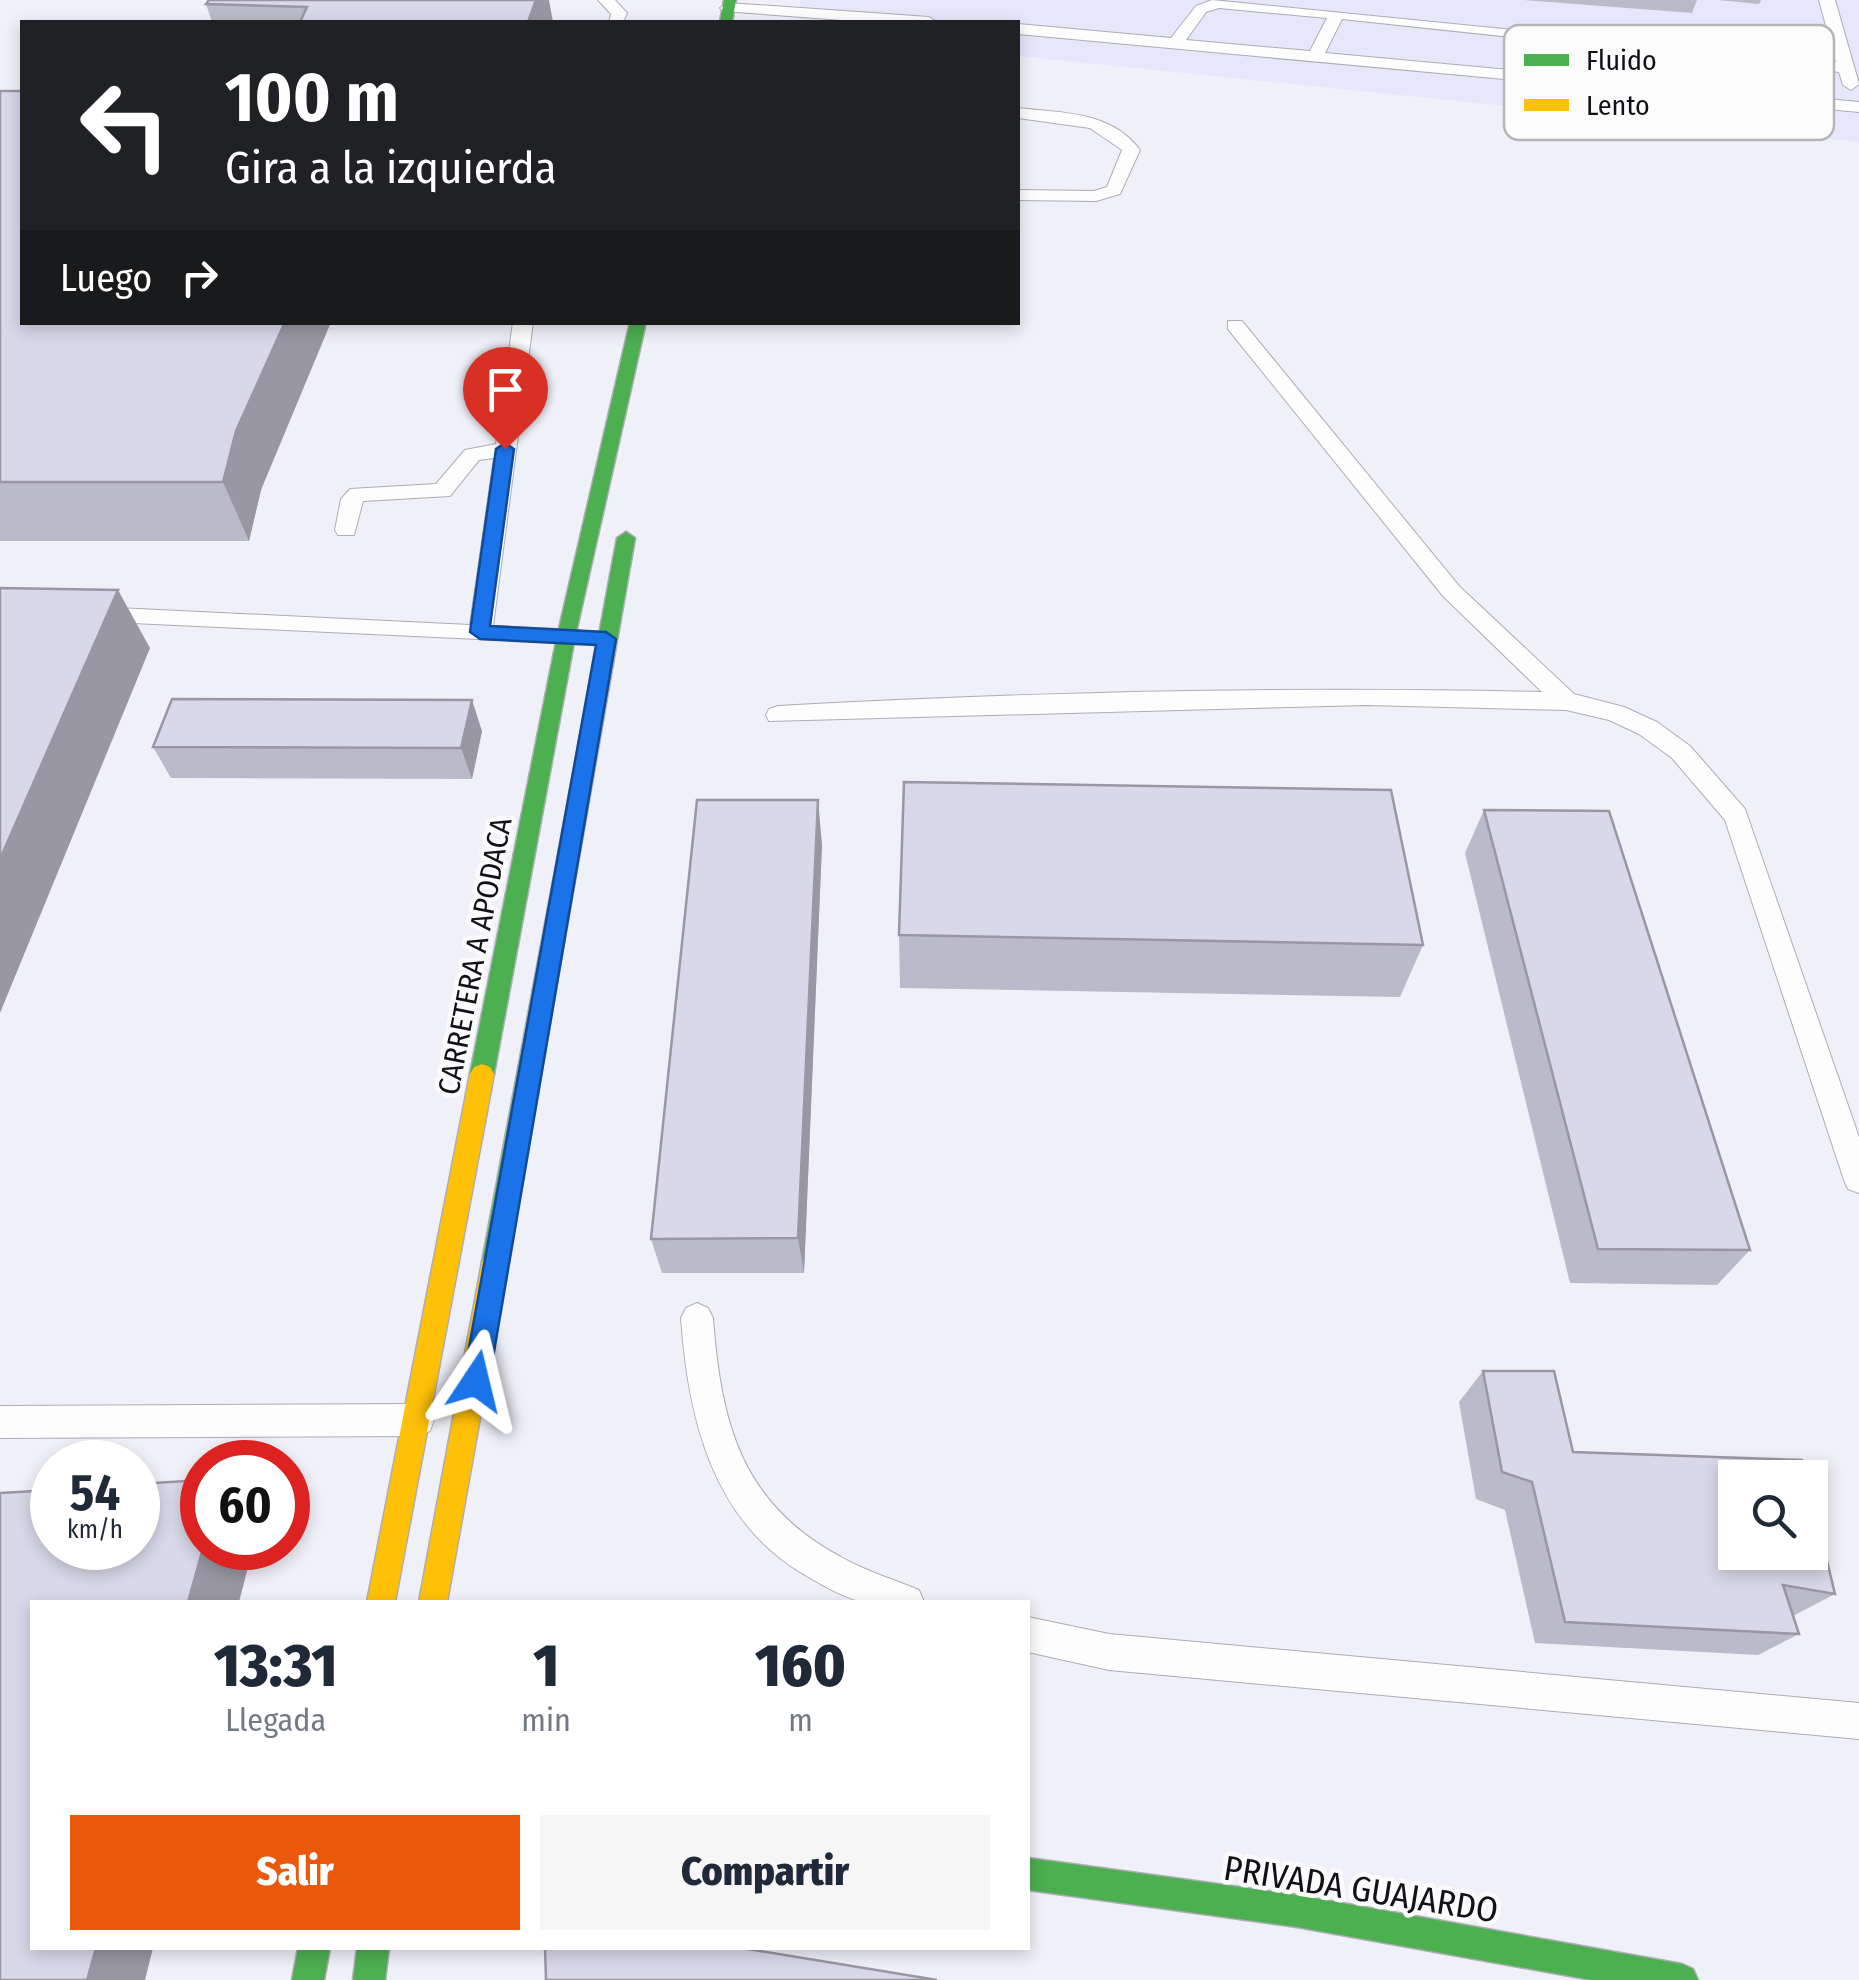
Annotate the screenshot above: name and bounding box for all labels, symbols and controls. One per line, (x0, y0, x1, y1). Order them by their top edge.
legend (1504, 25, 1834, 140)
text: Fluido (1586, 44, 1657, 77)
text: 100 m (225, 56, 399, 140)
icon: left (60, 60, 190, 190)
text: Lento (1586, 89, 1650, 122)
text: Gira a la izquierda (225, 141, 557, 195)
icon: right (172, 250, 227, 305)
text: Luego (60, 255, 152, 301)
pin (463, 347, 548, 450)
icon: arrive (478, 362, 533, 417)
street label: CARRETERA A APODACA (430, 814, 520, 1098)
position arrow (424, 1329, 528, 1433)
speed limit sign: 60 (180, 1440, 310, 1570)
map controls (1718, 1460, 1828, 1570)
button: search (1718, 1460, 1828, 1570)
text: 54 (70, 1463, 120, 1523)
text: km/h (67, 1515, 123, 1545)
text: 13:31 (214, 1630, 337, 1702)
text: 1 (533, 1630, 559, 1702)
text: 160 (755, 1630, 846, 1702)
text: Llegada (225, 1701, 326, 1739)
text: min (521, 1701, 571, 1739)
text: m (788, 1701, 813, 1739)
button: Salir (70, 1815, 520, 1930)
button: Compartir (540, 1815, 990, 1930)
street label: PRIVADA GUAJARDO (1221, 1847, 1501, 1931)

